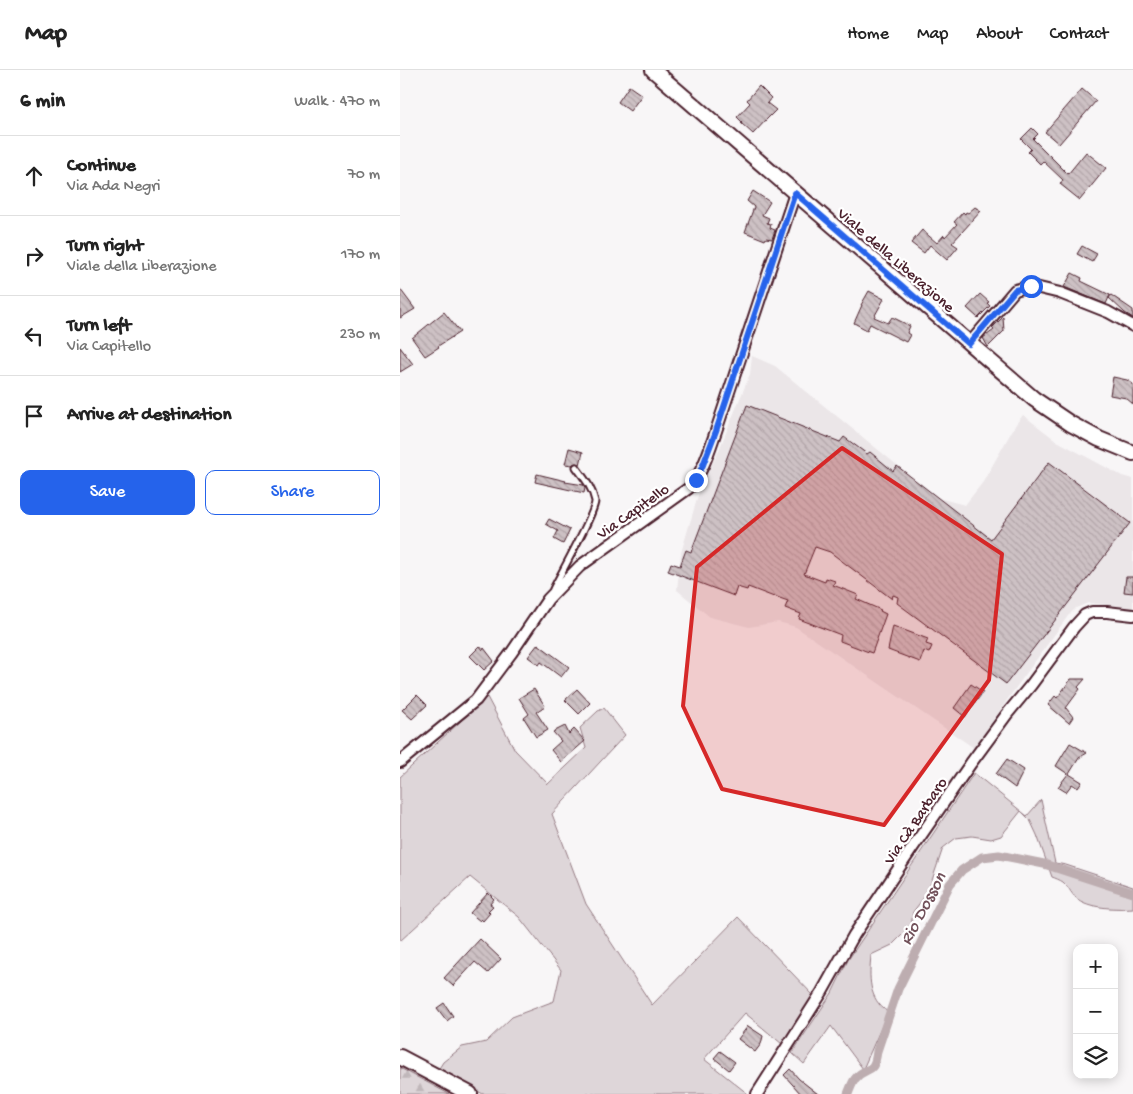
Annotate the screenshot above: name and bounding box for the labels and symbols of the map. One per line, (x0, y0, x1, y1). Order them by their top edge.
street label: Viale della Liberazione (831, 205, 958, 318)
route start (1020, 275, 1043, 298)
route end (685, 469, 708, 492)
street label: Via Capitello (593, 481, 674, 545)
street label: Via Cà Barbaro (880, 775, 953, 870)
water label: Rio Dosson (896, 869, 952, 949)

